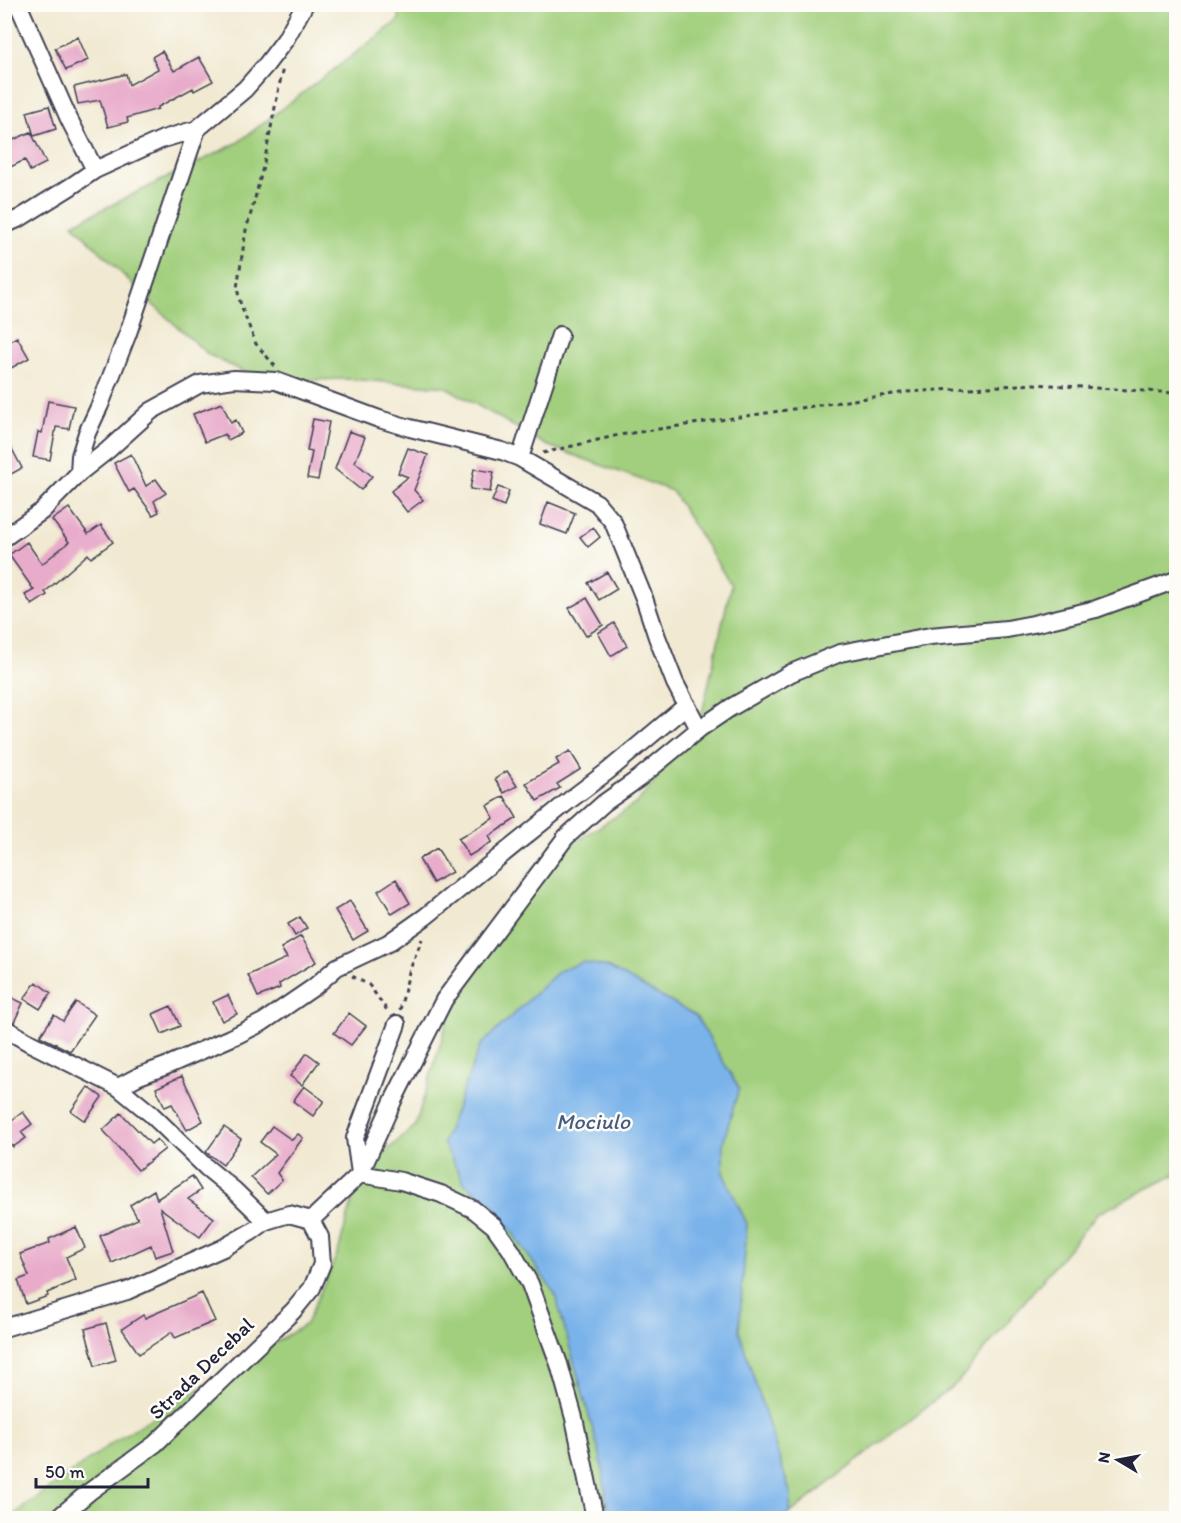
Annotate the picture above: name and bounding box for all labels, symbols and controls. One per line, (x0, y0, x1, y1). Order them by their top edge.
water label: Mociulo (556, 1108, 631, 1135)
street label: Strada Decebal (143, 1312, 259, 1424)
north arrow (1088, 1430, 1148, 1490)
scale bar (36, 1451, 148, 1489)
text: N (1093, 1451, 1114, 1464)
text: 50 m (45, 1461, 85, 1483)

